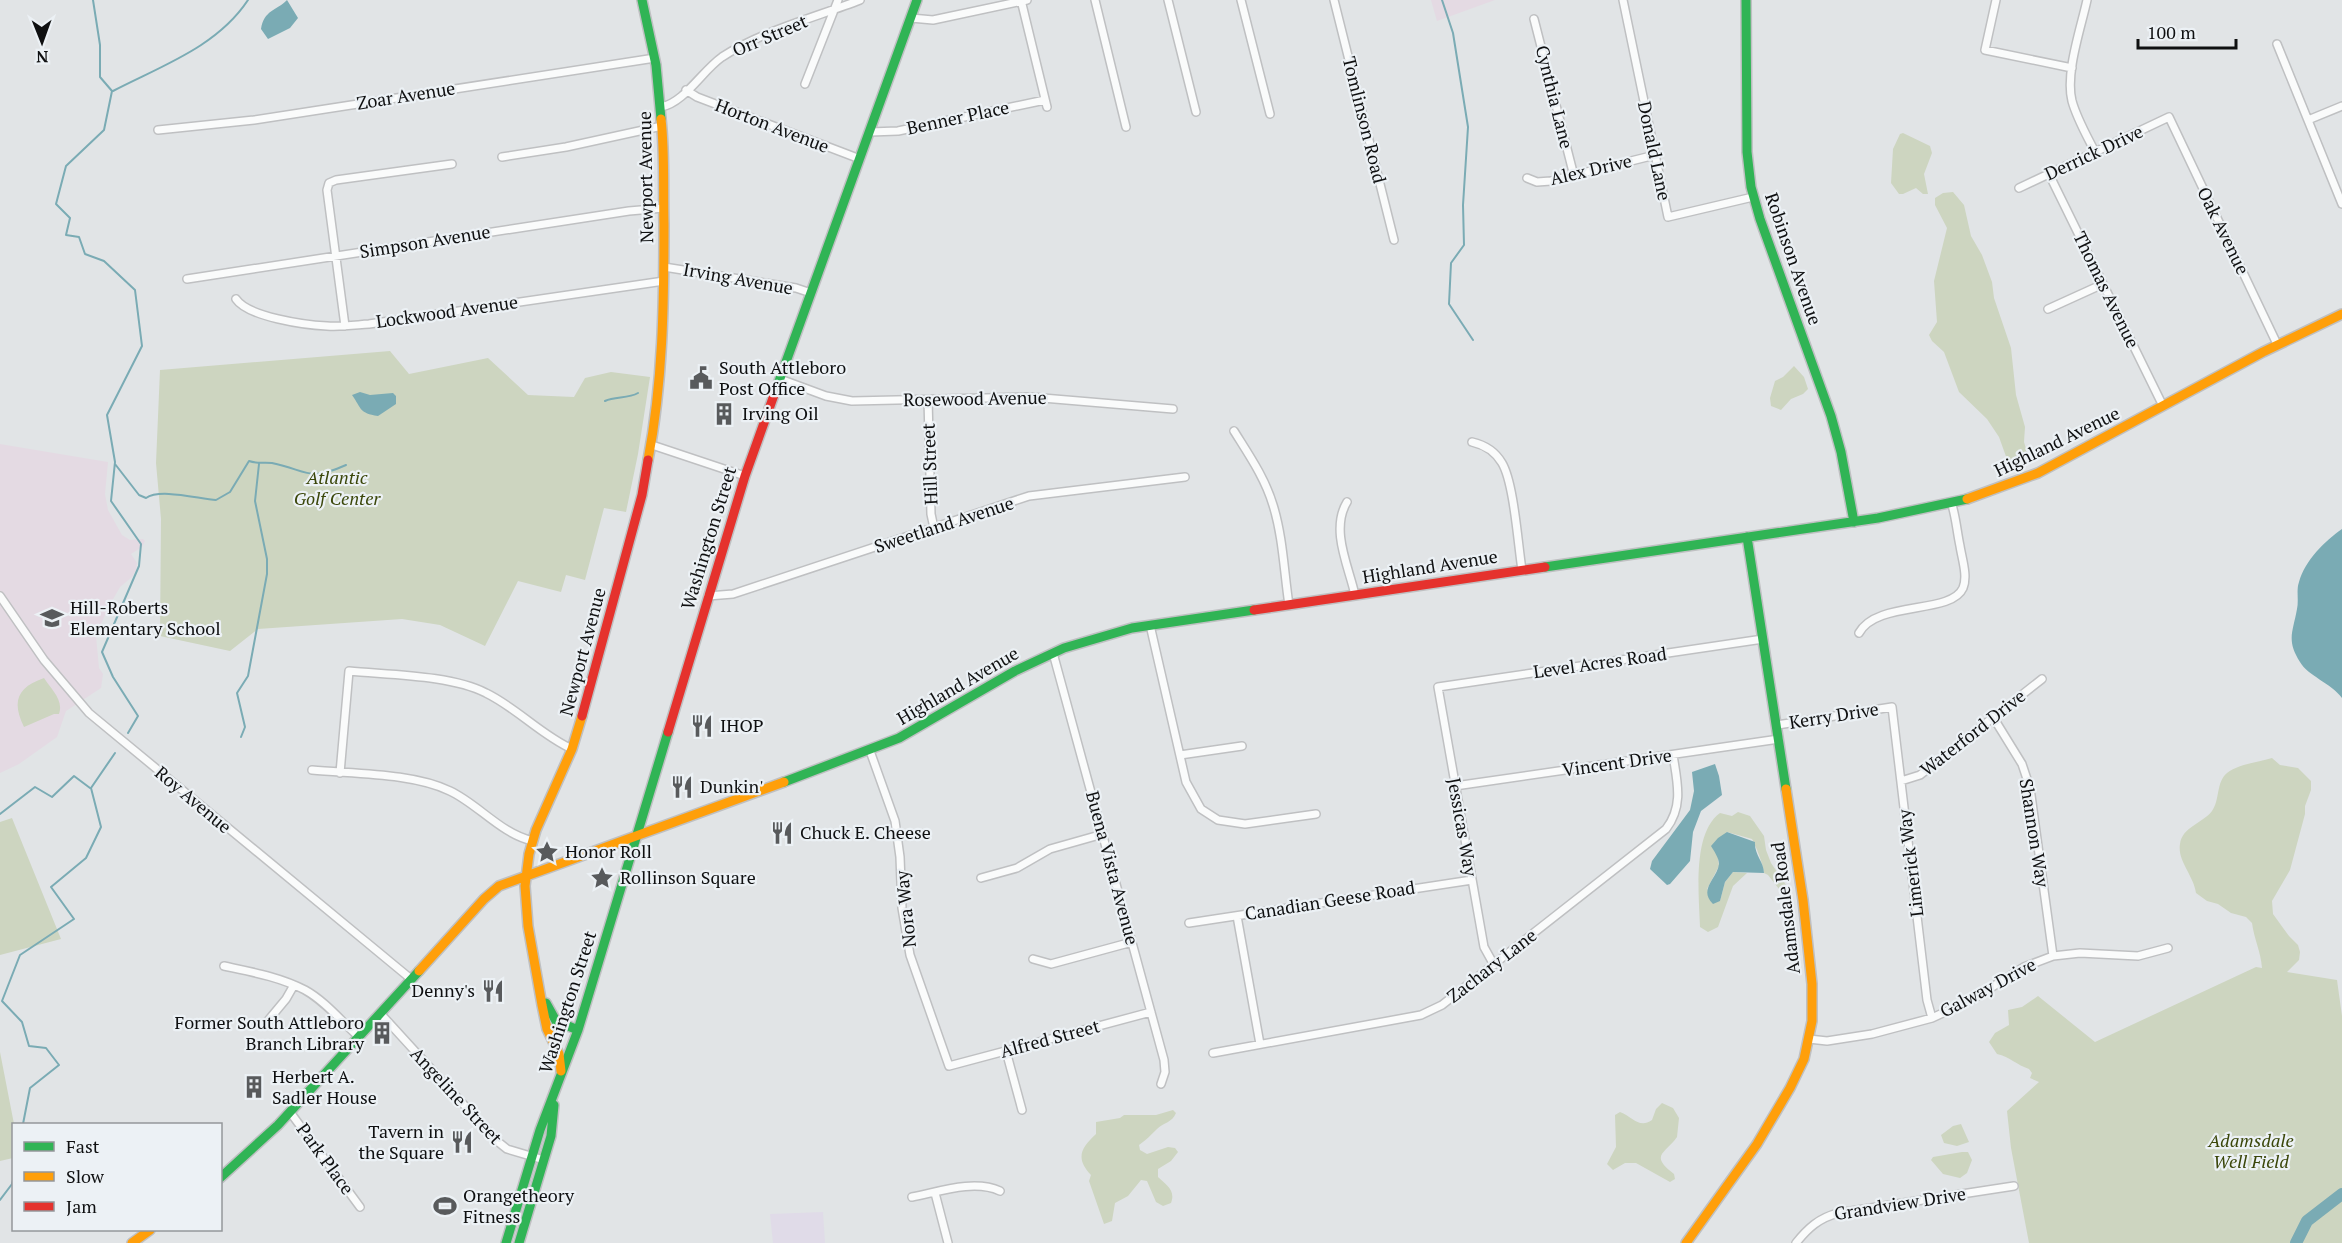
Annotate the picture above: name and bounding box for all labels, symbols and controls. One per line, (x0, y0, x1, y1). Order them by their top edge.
street label: Orr Street (728, 8, 811, 62)
north arrow (12, 12, 72, 72)
scale bar (2138, 12, 2236, 50)
text: 100 m (2147, 20, 2196, 44)
street label: Cynthia Lane (1531, 43, 1579, 151)
text: N (36, 46, 49, 68)
street label: Tomlinson Road (1338, 54, 1392, 186)
street label: Zoar Avenue (355, 75, 457, 115)
street label: Horton Avenue (712, 92, 833, 158)
street label: Benner Place (904, 94, 1011, 140)
street label: Donald Lane (1633, 99, 1677, 203)
street label: Newport Avenue (632, 111, 658, 243)
street label: Derrick Drive (2040, 119, 2147, 185)
street label: Alex Drive (1548, 148, 1634, 190)
street label: Oak Avenue (2192, 183, 2255, 278)
street label: Robinson Avenue (1760, 189, 1828, 328)
street label: Simpson Avenue (358, 219, 492, 263)
street label: Thomas Avenue (2068, 227, 2146, 352)
street label: Irving Avenue (681, 257, 795, 299)
street label: Lockwood Avenue (374, 289, 519, 333)
place label: South Attleboro Post Office (719, 355, 846, 400)
public building icon: South Attleboro Post Office (688, 365, 714, 391)
street label: Rosewood Avenue (903, 385, 1047, 411)
street label: Highland Avenue (1990, 400, 2123, 482)
building icon: Irving Oil (711, 401, 737, 427)
place label: Irving Oil (742, 401, 819, 425)
street label: Hill Street (916, 422, 942, 505)
street label: Washington Street (675, 463, 741, 612)
park label: Atlantic Golf Center (294, 465, 381, 510)
street label: Sweetland Avenue (871, 490, 1017, 558)
street label: Highland Avenue (1360, 543, 1499, 589)
street label: Newport Avenue (553, 585, 611, 719)
place label: Hill-Roberts Elementary School (70, 595, 221, 640)
school or university icon: Hill-Roberts Elementary School (39, 605, 65, 631)
street label: Highland Avenue (892, 641, 1023, 730)
street label: Level Acres Road (1532, 641, 1668, 683)
street label: Waterford Drive (1915, 684, 2030, 781)
street label: Kerry Drive (1787, 696, 1880, 734)
restaurant icon: IHOP (689, 713, 715, 739)
place label: IHOP (720, 713, 764, 737)
street label: Vincent Drive (1561, 742, 1673, 782)
street label: Roy Avenue (150, 760, 237, 838)
restaurant icon: Dunkin' (669, 774, 695, 800)
place label: Dunkin' (700, 774, 763, 798)
street label: Jessicas Way (1443, 776, 1484, 879)
street label: Shannon Way (2015, 777, 2056, 890)
street label: Buena Vista Avenue (1081, 788, 1145, 947)
street label: Limerick Way (1891, 807, 1929, 918)
restaurant icon: Chuck E. Cheese (769, 820, 795, 846)
place label: Chuck E. Cheese (800, 820, 931, 844)
place icon: Honor Roll (534, 839, 560, 865)
place label: Honor Roll (565, 839, 652, 863)
street label: Adamsdale Road (1765, 841, 1805, 975)
place icon: Rollinson Square (589, 865, 615, 891)
place label: Rollinson Square (620, 865, 756, 889)
street label: Nora Way (889, 868, 921, 949)
street label: Canadian Geese Road (1243, 875, 1417, 925)
street label: Zachary Lane (1442, 923, 1541, 1008)
street label: Washington Street (533, 927, 601, 1076)
street label: Galway Drive (1935, 952, 2040, 1022)
place label: Denny's (411, 978, 475, 1002)
restaurant icon: Denny's (480, 978, 506, 1004)
place label: Former South Attleboro Branch Library (174, 1010, 365, 1055)
street label: Alfred Street (997, 1013, 1103, 1063)
building icon: Former South Attleboro Branch Library (369, 1020, 395, 1046)
street label: Angeline Street (406, 1042, 508, 1149)
place label: Herbert A. Sadler House (272, 1064, 377, 1109)
building icon: Herbert A. Sadler House (241, 1074, 267, 1100)
street label: Park Place (292, 1118, 360, 1199)
place label: Tavern in the Square (358, 1119, 444, 1164)
legend (12, 1123, 222, 1231)
park label: Adamsdale Well Field (2207, 1128, 2294, 1173)
restaurant icon: Tavern in the Square (449, 1129, 475, 1155)
text: Fast (66, 1134, 100, 1158)
text: Slow (66, 1164, 105, 1188)
street label: Grandview Drive (1832, 1181, 1967, 1225)
place label: Orangetheory Fitness (463, 1183, 575, 1228)
sports icon: Orangetheory Fitness (432, 1193, 458, 1219)
text: Jam (66, 1194, 97, 1218)

